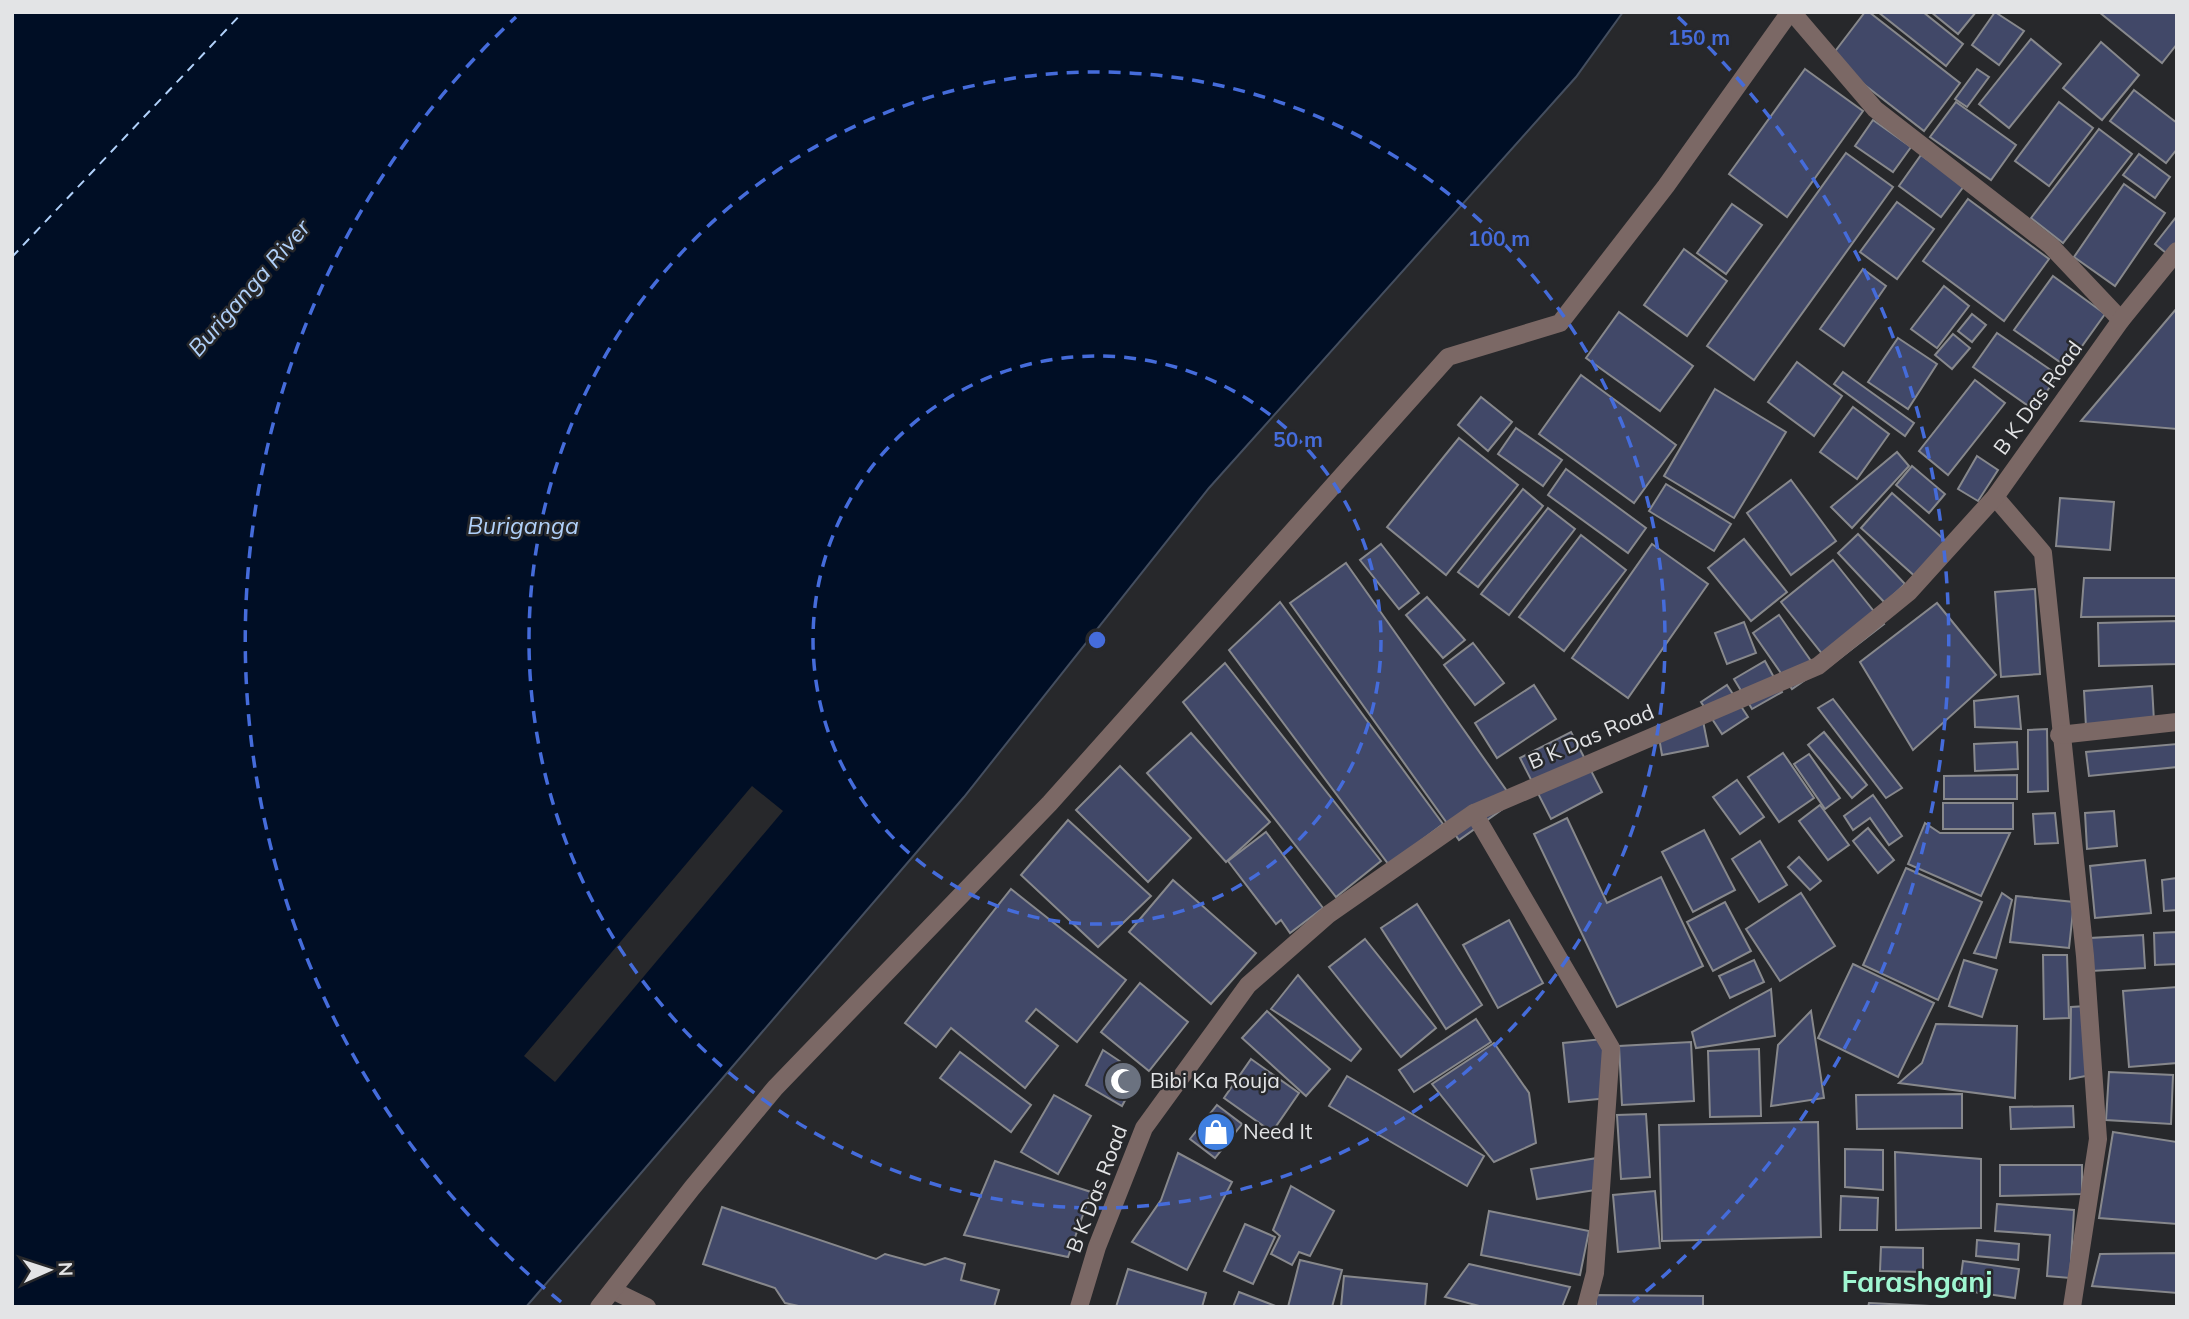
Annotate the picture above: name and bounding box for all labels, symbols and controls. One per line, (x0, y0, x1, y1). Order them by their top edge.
text: 150 m (1668, 24, 1730, 50)
water label: Buriganga River (181, 212, 317, 362)
text: 100 m (1468, 225, 1530, 251)
street label: B K Das Road (1987, 335, 2087, 459)
text: 50 m (1273, 426, 1323, 452)
water label: Buriganga (467, 511, 579, 540)
centre of rings (1085, 628, 1109, 652)
street label: B K Das Road (1524, 698, 1657, 774)
mosque icon: Bibi Ka Rouja (1102, 1060, 1144, 1102)
place label: Bibi Ka Rouja (1150, 1067, 1280, 1093)
shop icon: Need It (1195, 1111, 1237, 1153)
place label: Need It (1243, 1118, 1312, 1144)
street label: B K Das Road (1060, 1121, 1132, 1256)
north arrow (14, 1235, 84, 1305)
text: N (54, 1261, 78, 1277)
district label: Farashganj (1842, 1264, 1992, 1299)

